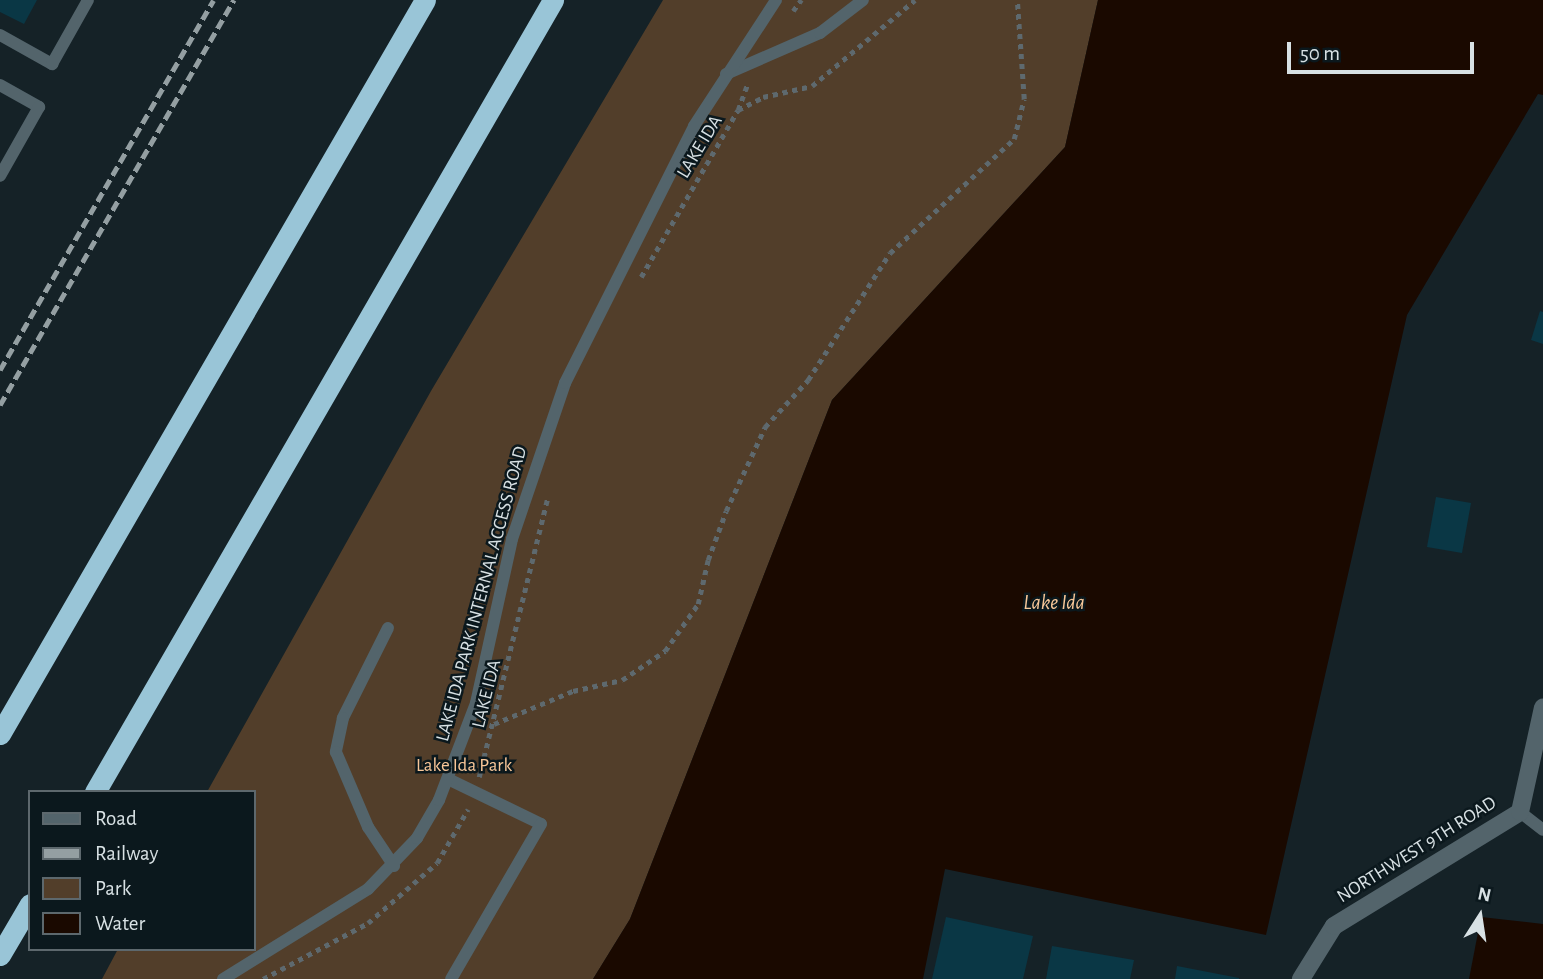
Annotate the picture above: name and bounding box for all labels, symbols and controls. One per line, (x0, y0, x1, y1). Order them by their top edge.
scale bar (1291, 28, 1478, 72)
text: 50 m (1300, 43, 1340, 64)
street label: LAKE IDA (672, 111, 728, 183)
street label: LAKE IDA PARK INTERNAL ACCESS ROAD (432, 444, 532, 744)
water label: Lake Ida (1023, 590, 1085, 616)
street label: LAKE IDA (468, 657, 506, 731)
park label: Lake Ida Park (416, 755, 512, 777)
legend (28, 790, 256, 951)
street label: NORTHWEST 9TH ROAD (1333, 792, 1501, 908)
text: Road (95, 808, 137, 829)
text: Railway (95, 843, 158, 864)
text: Park (95, 878, 131, 899)
north arrow (1445, 881, 1515, 951)
text: Water (95, 913, 145, 934)

